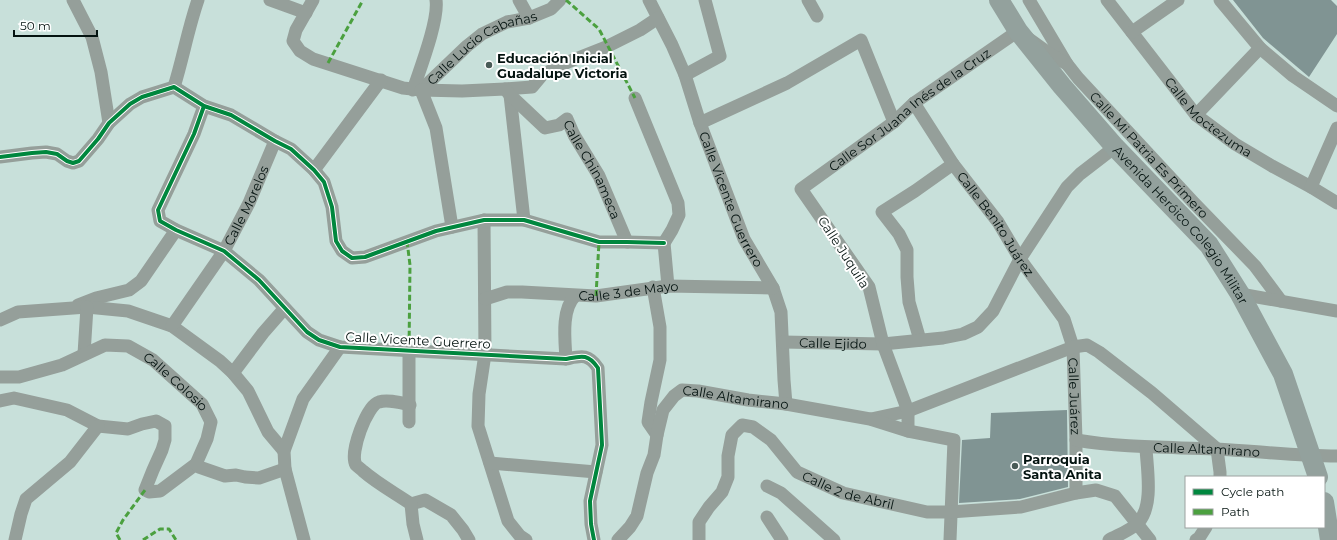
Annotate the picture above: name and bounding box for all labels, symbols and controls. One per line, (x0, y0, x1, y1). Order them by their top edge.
street label: Calle Lucio Cabañas (423, 8, 539, 88)
scale bar (14, 12, 97, 38)
text: 50 m (20, 18, 51, 33)
street label: Calle Sor Juana Inés de la Cruz (825, 44, 994, 175)
place label: Educación Inicial Guadalupe Victoria (497, 50, 628, 81)
marker: Educación Inicial Guadalupe Victoria (484, 60, 494, 70)
street label: Calle Moctezuma (1162, 74, 1255, 160)
street label: Calle Mi Patria Es Primero (1087, 88, 1212, 221)
street label: Calle Chinameca (560, 117, 624, 221)
street label: Calle Vicente Guerrero (696, 129, 767, 270)
street label: Avenida Heróico Colegio Militar (1110, 142, 1252, 307)
street label: Calle Morelos (220, 163, 272, 248)
street label: Calle Benito Juárez (954, 168, 1038, 279)
street label: Calle Juquila (815, 213, 873, 291)
street label: Calle 3 de Mayo (578, 278, 679, 304)
street label: Calle Vicente Guerrero (345, 328, 491, 352)
street label: Calle Ejido (799, 334, 867, 352)
street label: Calle Colosio (141, 348, 212, 413)
street label: Calle Juárez (1065, 357, 1084, 436)
street label: Calle Altamirano (682, 382, 789, 412)
street label: Calle Altamirano (1153, 439, 1261, 460)
place label: Parroquia Santa Anita (1023, 451, 1102, 482)
marker: Parroquia Santa Anita (1010, 461, 1020, 471)
street label: Calle 2 de Abril (800, 468, 896, 512)
legend (1185, 476, 1325, 528)
text: Cycle path (1221, 484, 1284, 499)
text: Path (1221, 504, 1250, 519)

